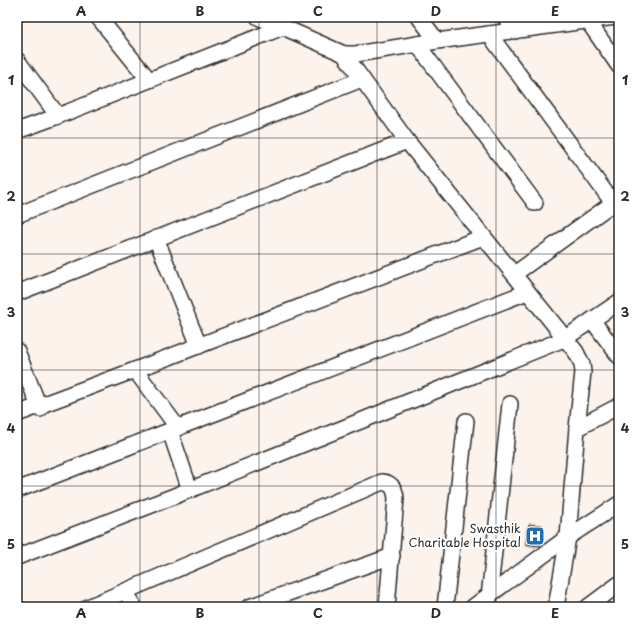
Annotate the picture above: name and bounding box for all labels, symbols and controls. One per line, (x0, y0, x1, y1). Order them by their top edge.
text: A (76, 1, 86, 20)
text: B (196, 1, 205, 20)
text: C (313, 1, 323, 20)
text: D (431, 1, 441, 20)
text: E (551, 1, 559, 20)
text: 1 (8, 70, 14, 89)
text: 1 (622, 70, 628, 89)
text: 2 (6, 186, 16, 205)
text: 2 (620, 186, 630, 205)
text: 3 (7, 302, 16, 321)
text: 3 (621, 302, 630, 321)
text: 4 (7, 418, 16, 437)
text: 4 (621, 418, 630, 437)
place label: Swasthik Charitable Hospital (409, 519, 521, 551)
hospital icon: Swasthik Charitable Hospital (524, 525, 546, 547)
text: 5 (7, 534, 15, 553)
text: 5 (621, 534, 629, 553)
text: A (76, 603, 86, 622)
text: B (196, 603, 205, 622)
text: C (313, 603, 323, 622)
text: D (431, 603, 441, 622)
text: E (551, 603, 559, 622)

